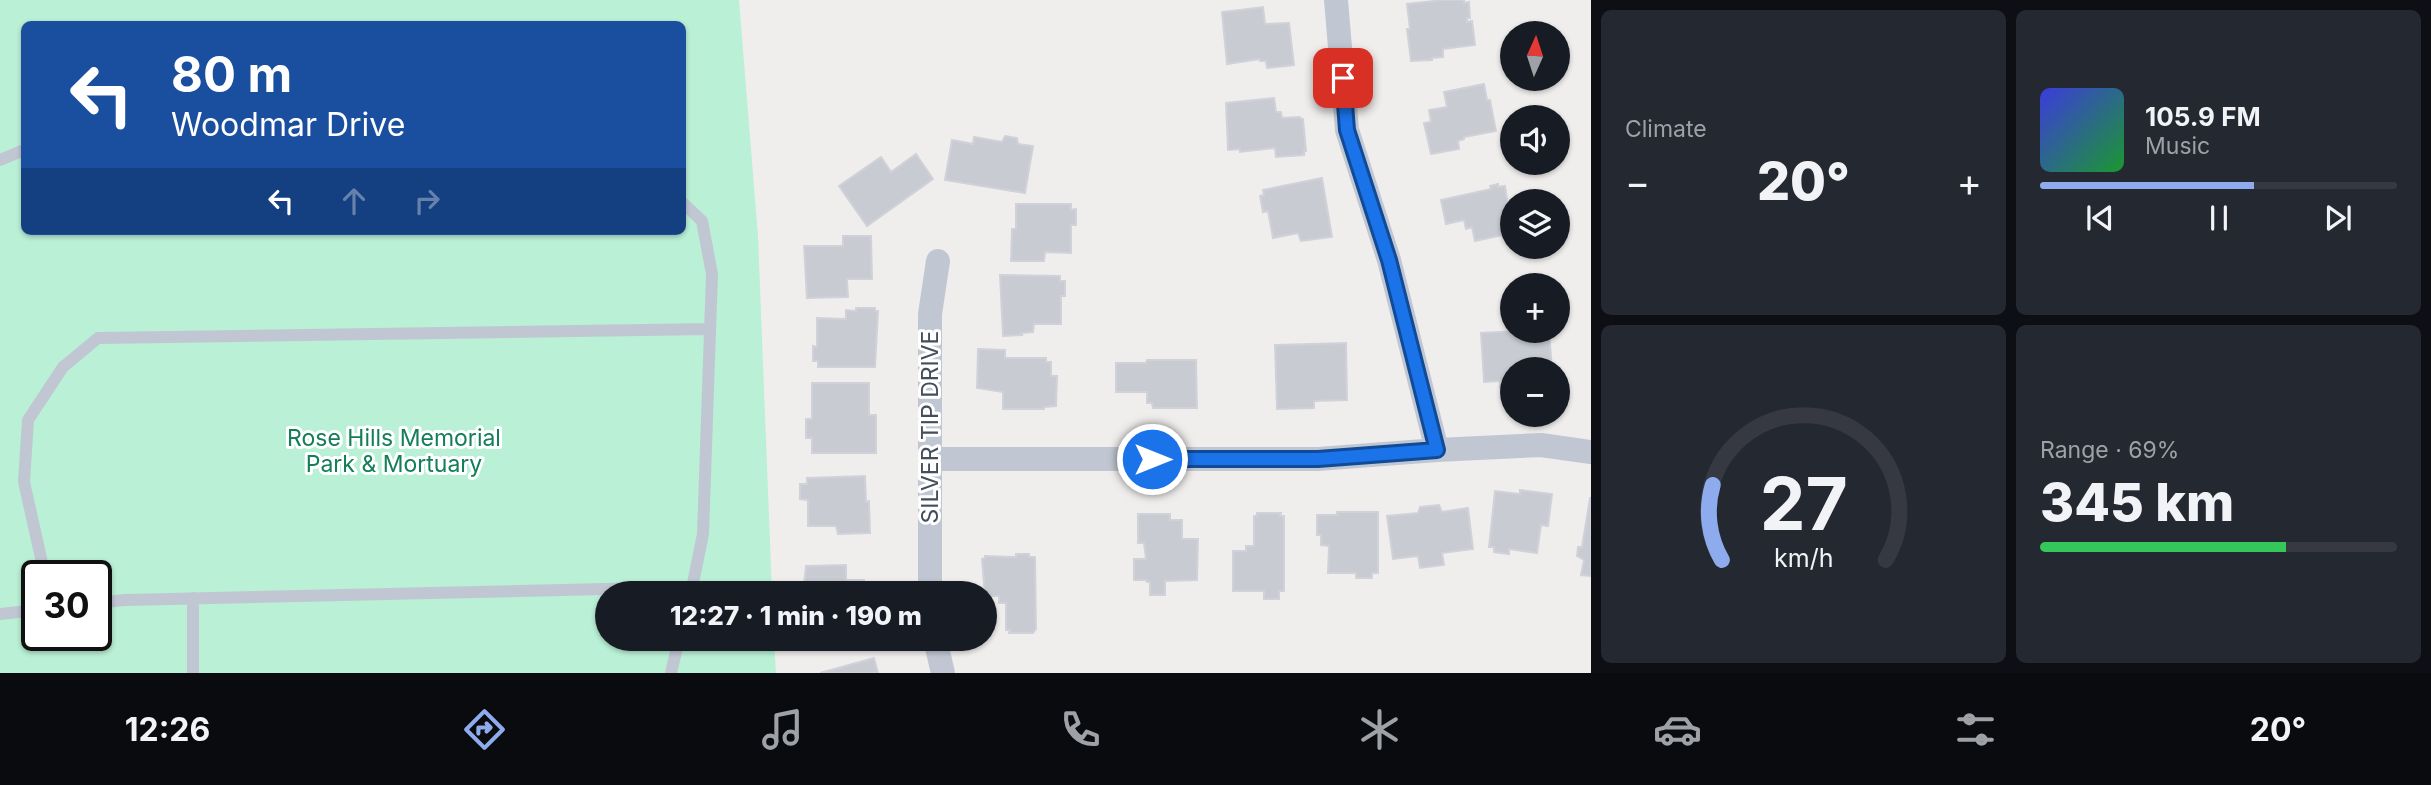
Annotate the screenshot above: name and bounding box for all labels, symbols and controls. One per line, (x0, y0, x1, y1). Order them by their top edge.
north arrow (1500, 21, 1570, 91)
map controls (1500, 21, 1570, 427)
text: 80 m (171, 45, 292, 104)
pin (1313, 48, 1373, 108)
icon: left (56, 49, 147, 140)
icon: arrive (1324, 59, 1362, 97)
text: 105.9 FM (2145, 101, 2261, 132)
text: Woodmar Drive (171, 105, 405, 144)
button: sound (1500, 105, 1570, 175)
text: Climate (1625, 115, 1707, 143)
text: Music (2145, 132, 2210, 160)
text: 20° (1757, 150, 1850, 213)
text: − (1625, 159, 1650, 205)
text: + (1957, 159, 1982, 205)
icon: left (262, 182, 300, 220)
icon: ahead (335, 182, 373, 220)
icon: right (408, 182, 446, 220)
button: layers (1500, 189, 1570, 259)
icon: previous (2081, 199, 2119, 237)
icon: pause (2200, 199, 2238, 237)
icon: next (2319, 199, 2357, 237)
button: + (1500, 273, 1570, 343)
street label: SILVER TIP DRIVE (916, 331, 944, 523)
button: − (1500, 357, 1570, 427)
position arrow (1115, 422, 1189, 496)
park label: Rose Hills Memorial Park & Mortuary (287, 424, 501, 478)
text: Range · 69% (2040, 436, 2179, 464)
text: 27 (1759, 459, 1848, 548)
text: 345 km (2040, 471, 2234, 534)
text: km/h (1774, 543, 1833, 573)
speed limit sign: 30 (21, 560, 112, 651)
text: 12:27 · 1 min · 190 m (670, 600, 922, 631)
icon: directions (460, 705, 509, 754)
icon: music (758, 705, 807, 754)
icon: phone (1056, 705, 1105, 754)
icon: climate (1355, 705, 1404, 754)
icon: car (1653, 705, 1702, 754)
icon: filters (1951, 705, 2000, 754)
text: 12:26 (125, 710, 210, 749)
text: 20° (2250, 710, 2306, 749)

